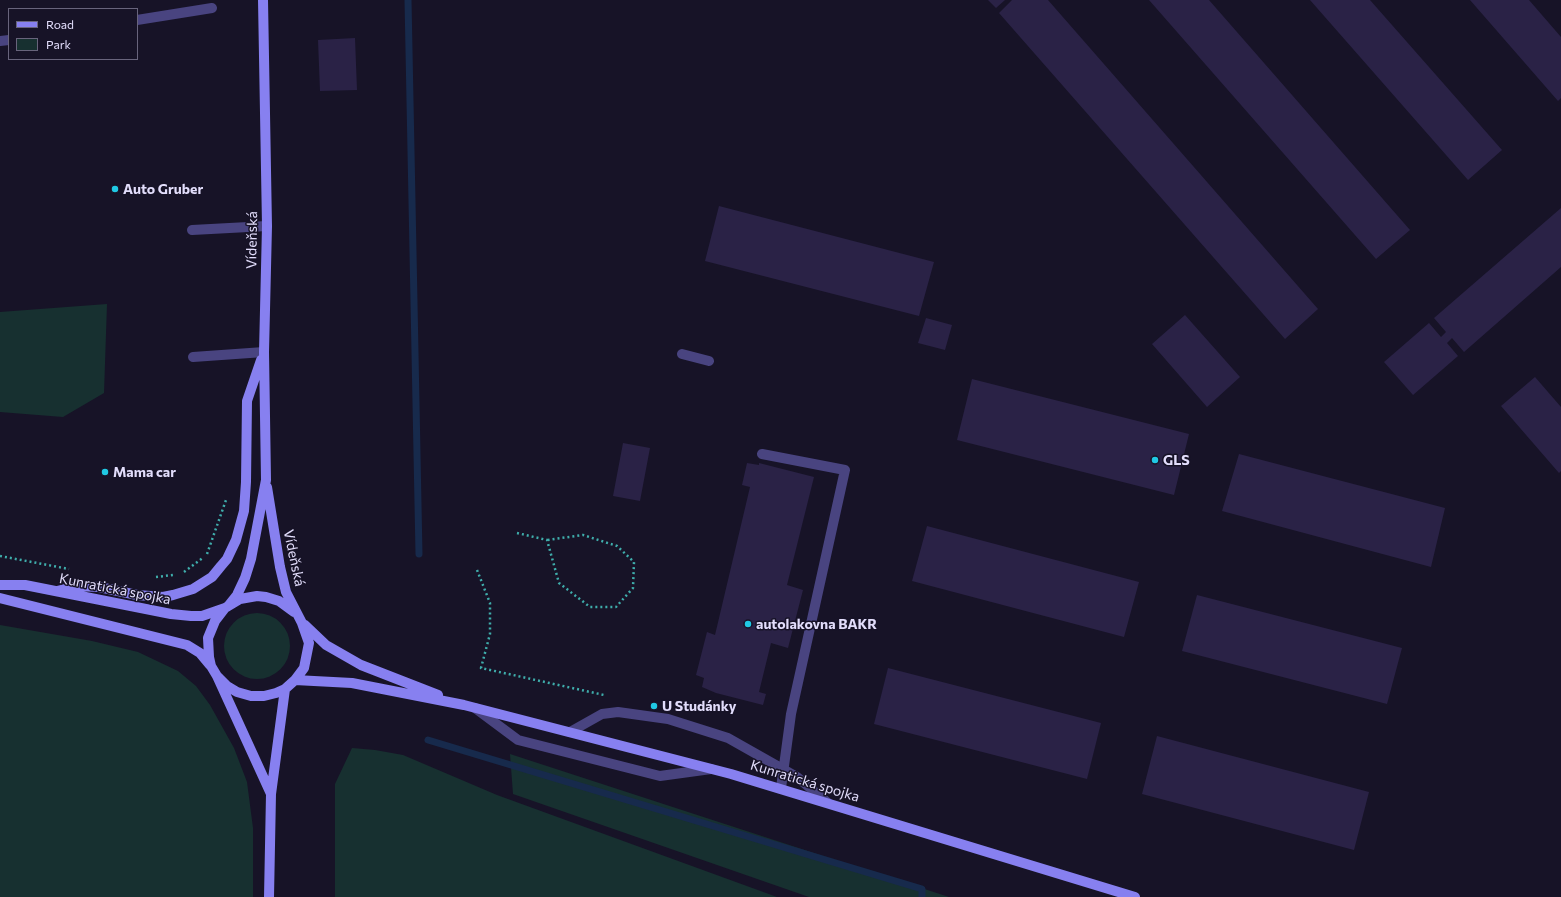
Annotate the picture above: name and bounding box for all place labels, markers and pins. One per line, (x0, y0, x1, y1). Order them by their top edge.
place label: Auto Gruber (123, 181, 203, 197)
marker: Auto Gruber (110, 184, 120, 194)
place label: GLS (1163, 452, 1190, 468)
marker: GLS (1150, 455, 1160, 465)
place label: Mama car (113, 464, 176, 480)
marker: Mama car (100, 467, 110, 477)
place label: autolakovna BAKR (756, 616, 877, 632)
marker: autolakovna BAKR (743, 619, 753, 629)
place label: U Studánky (662, 698, 736, 714)
marker: U Studánky (649, 701, 659, 711)

